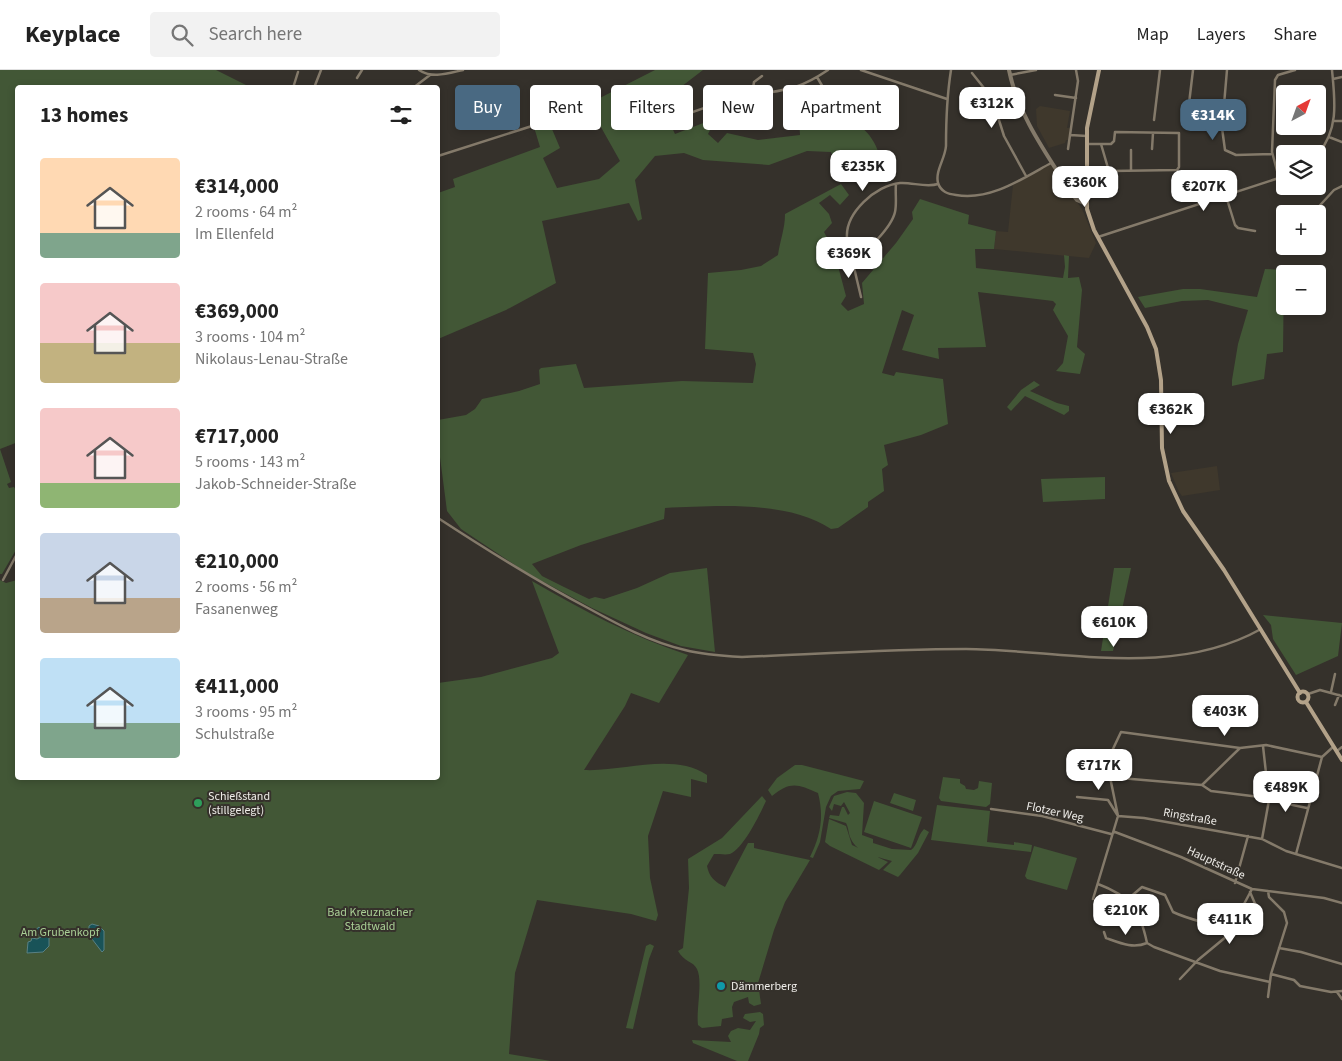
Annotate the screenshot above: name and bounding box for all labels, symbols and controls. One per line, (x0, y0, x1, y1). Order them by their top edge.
search box (150, 12, 500, 57)
text: Keyplace (25, 17, 120, 52)
icon: search (168, 21, 196, 49)
text: Search here (208, 21, 302, 48)
text: Map (1137, 22, 1169, 47)
text: Layers (1197, 22, 1246, 47)
text: Share (1274, 22, 1317, 47)
chip: Buy (455, 85, 520, 130)
chip: Rent (530, 85, 601, 130)
chip: Filters (611, 85, 693, 130)
chip: New (703, 85, 773, 130)
chip: Apartment (783, 85, 899, 130)
north arrow (1276, 85, 1326, 135)
map controls (1276, 85, 1326, 315)
pin: €312K (957, 87, 1027, 129)
text: €312K (970, 92, 1014, 114)
pin: €314K (1178, 98, 1248, 141)
text: 13 homes (40, 100, 128, 130)
icon: filters (387, 101, 415, 129)
text: €314K (1191, 104, 1235, 126)
button: layers (1276, 145, 1326, 195)
pin: €235K (828, 150, 898, 192)
text: €235K (841, 155, 885, 177)
pin: €360K (1050, 166, 1120, 208)
pin: €207K (1169, 170, 1239, 212)
text: €314,000 (195, 171, 279, 201)
text: €360K (1063, 171, 1107, 193)
text: €207K (1182, 175, 1226, 197)
icon: home (80, 178, 140, 238)
text: 2 rooms · 64 m² (195, 201, 297, 223)
button: + (1276, 205, 1326, 255)
text: Im Ellenfeld (195, 223, 274, 245)
pin: €369K (814, 236, 884, 279)
text: €369K (827, 242, 871, 264)
button: − (1276, 265, 1326, 315)
text: €369,000 (195, 296, 279, 326)
icon: home (80, 303, 140, 363)
text: 3 rooms · 104 m² (195, 326, 305, 348)
text: Nikolaus-Lenau-Straße (195, 348, 348, 370)
pin: €362K (1136, 392, 1206, 435)
text: €362K (1149, 398, 1193, 420)
text: €717,000 (195, 421, 279, 451)
icon: home (80, 428, 140, 488)
text: 5 rooms · 143 m² (195, 451, 305, 473)
text: Jakob-Schneider-Straße (195, 473, 357, 495)
text: €210,000 (195, 546, 279, 576)
icon: home (80, 553, 140, 613)
text: 2 rooms · 56 m² (195, 576, 297, 598)
text: Fasanenweg (195, 598, 278, 620)
pin: €610K (1079, 606, 1149, 648)
text: €610K (1092, 611, 1136, 633)
text: €411,000 (195, 671, 279, 701)
icon: home (80, 678, 140, 738)
pin: €403K (1190, 694, 1260, 737)
text: €403K (1203, 700, 1247, 722)
text: 3 rooms · 95 m² (195, 701, 297, 723)
text: Schulstraße (195, 723, 275, 745)
pin: €717K (1064, 748, 1134, 791)
text: €717K (1077, 754, 1121, 776)
pin: €489K (1251, 770, 1321, 813)
text: €489K (1264, 776, 1308, 798)
place label: Schießstand (stillgelegt) (208, 788, 270, 819)
marker: Schießstand (stillgelegt) (192, 797, 204, 809)
street label: Flotzer Weg (1025, 798, 1085, 826)
street label: Ringstraße (1162, 804, 1218, 830)
street label: Hauptstraße (1184, 842, 1248, 884)
pin: €210K (1091, 894, 1161, 936)
text: €210K (1104, 899, 1148, 921)
pin: €411K (1195, 902, 1265, 945)
park label: Bad Kreuznacher Stadtwald (327, 904, 414, 935)
text: €411K (1208, 908, 1252, 930)
park label: Am Grubenkopf (21, 924, 100, 941)
place label: Dämmerberg (731, 978, 797, 995)
marker: Dämmerberg (715, 980, 727, 992)

